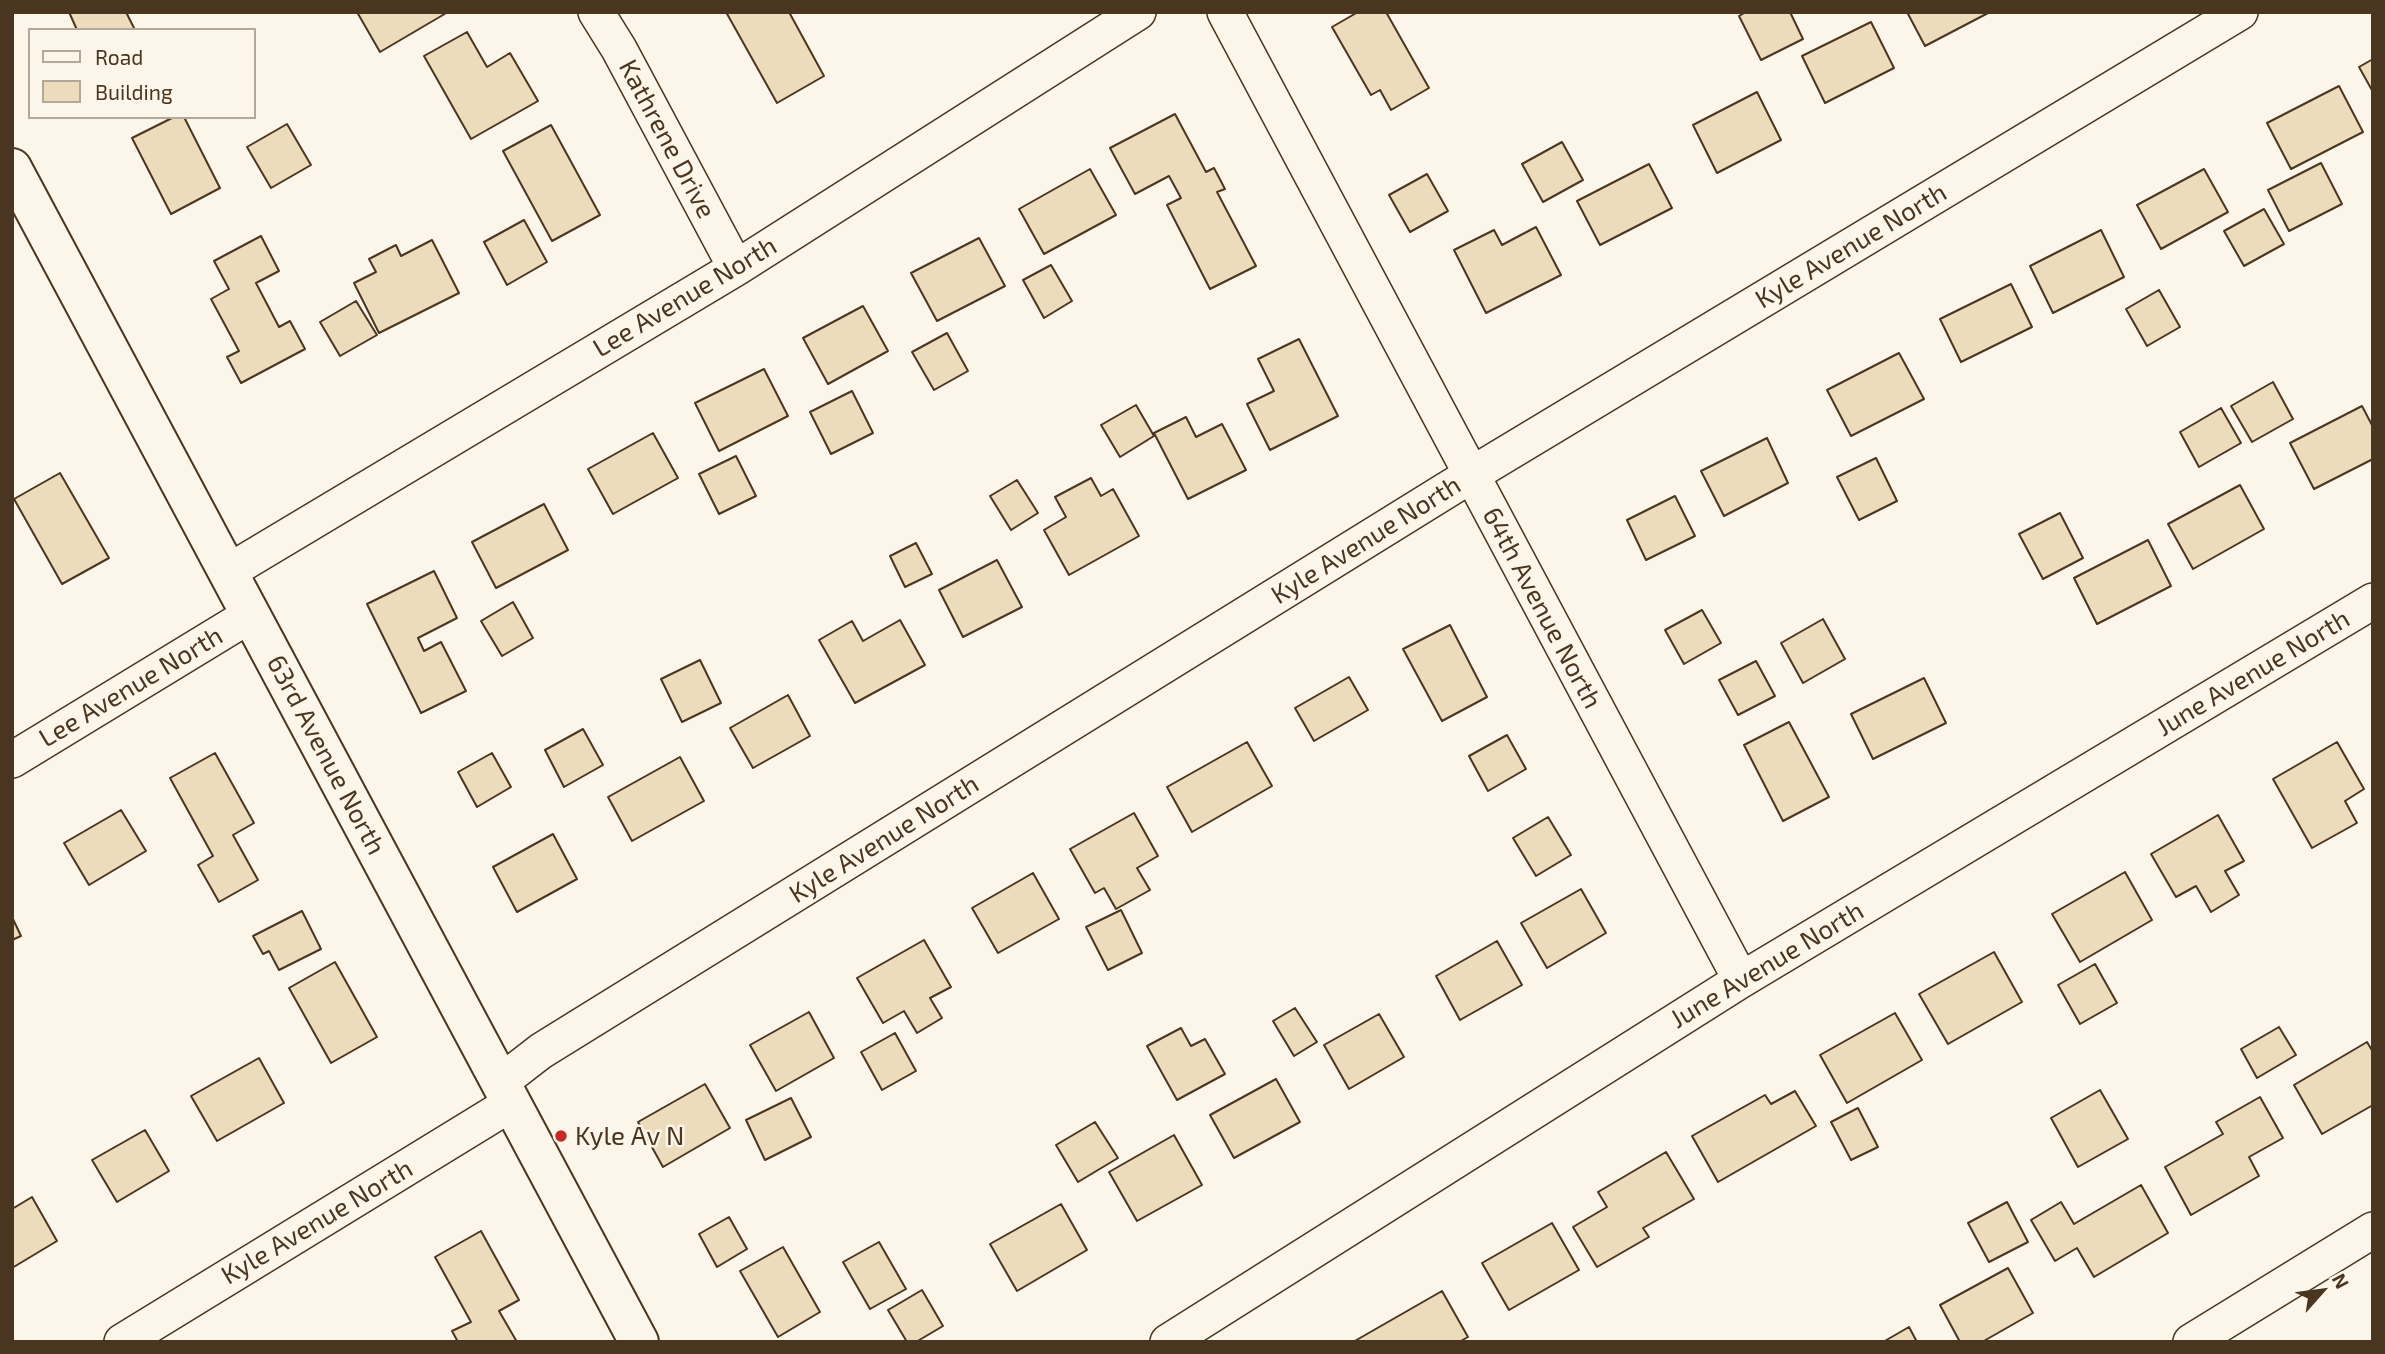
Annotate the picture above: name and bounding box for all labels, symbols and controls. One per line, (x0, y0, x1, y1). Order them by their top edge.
legend (28, 28, 256, 119)
text: Road (95, 44, 143, 69)
street label: Kathrene Drive (612, 54, 722, 224)
text: Building (95, 79, 173, 104)
street label: Kyle Avenue North (1750, 177, 1952, 315)
street label: Lee Avenue North (588, 230, 782, 364)
street label: Kyle Avenue North (1266, 469, 1466, 611)
street label: 64th Avenue North (1476, 502, 1608, 714)
street label: June Avenue North (2151, 603, 2355, 743)
street label: Lee Avenue North (34, 620, 228, 754)
street label: 63rd Avenue North (260, 650, 392, 860)
street label: Kyle Avenue North (784, 768, 984, 910)
street label: June Avenue North (1665, 895, 1869, 1035)
place label: Kyle Av N (575, 1120, 684, 1152)
marker: Kyle Av N (553, 1128, 569, 1144)
street label: Kyle Avenue North (216, 1153, 418, 1291)
north arrow (2287, 1256, 2357, 1326)
text: N (2328, 1269, 2354, 1292)

